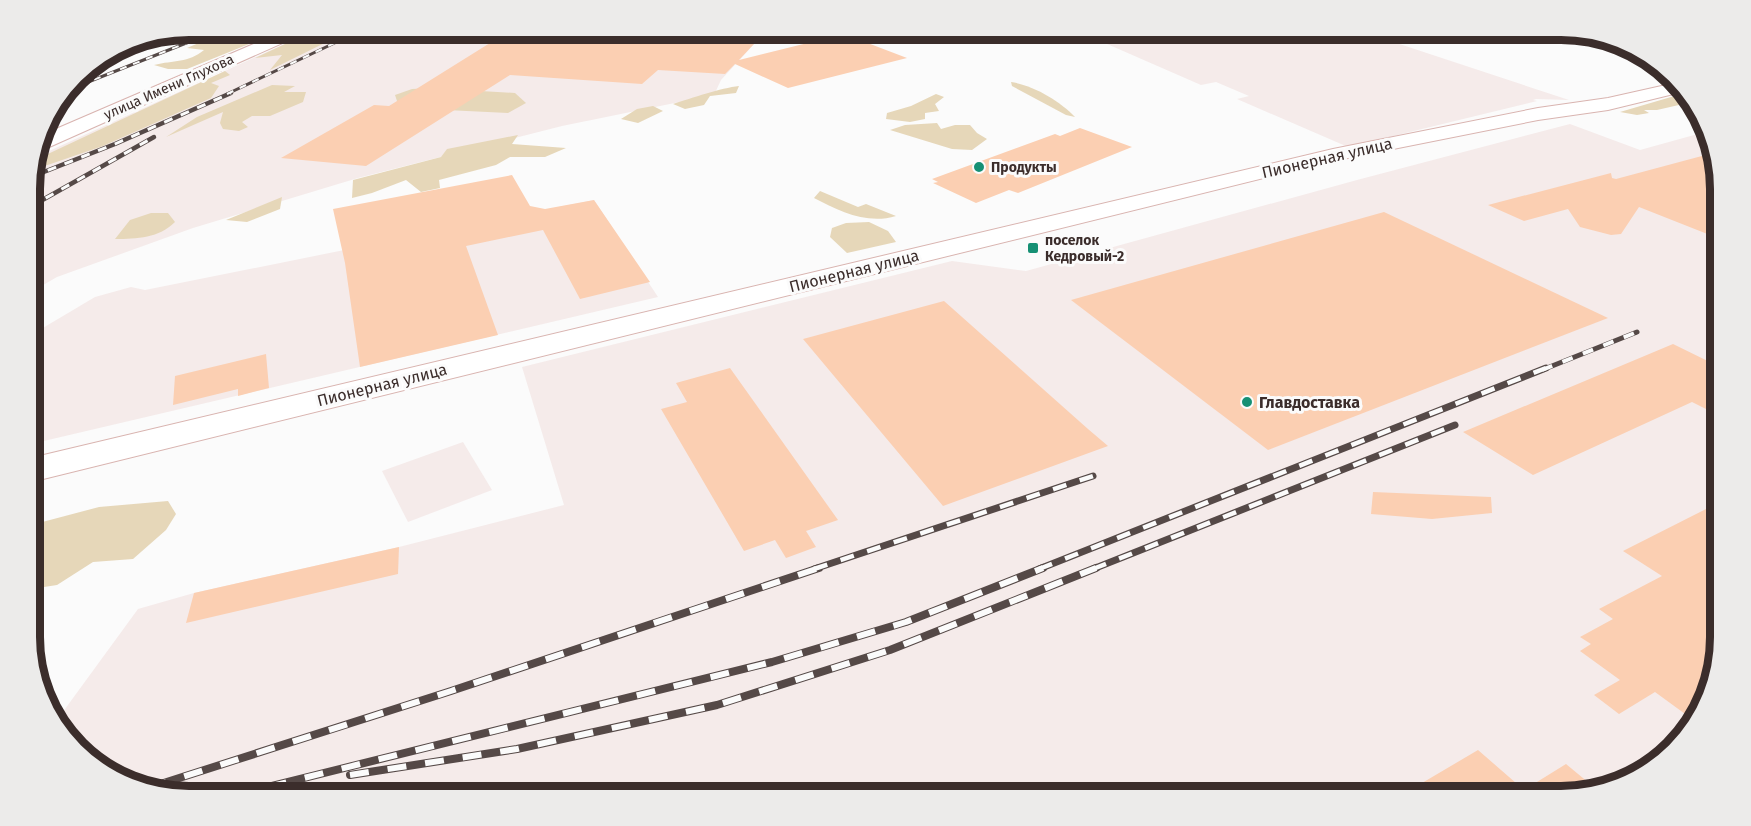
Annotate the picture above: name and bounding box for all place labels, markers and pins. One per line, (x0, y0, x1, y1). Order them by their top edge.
place label: Продукты (991, 159, 1057, 176)
marker: Продукты (972, 160, 986, 174)
place label: поселок Кедровый-2 (1045, 232, 1124, 265)
marker: поселок Кедровый-2 (1026, 241, 1040, 255)
place label: Главдоставка (1259, 393, 1360, 412)
marker: Главдоставка (1240, 395, 1254, 409)

